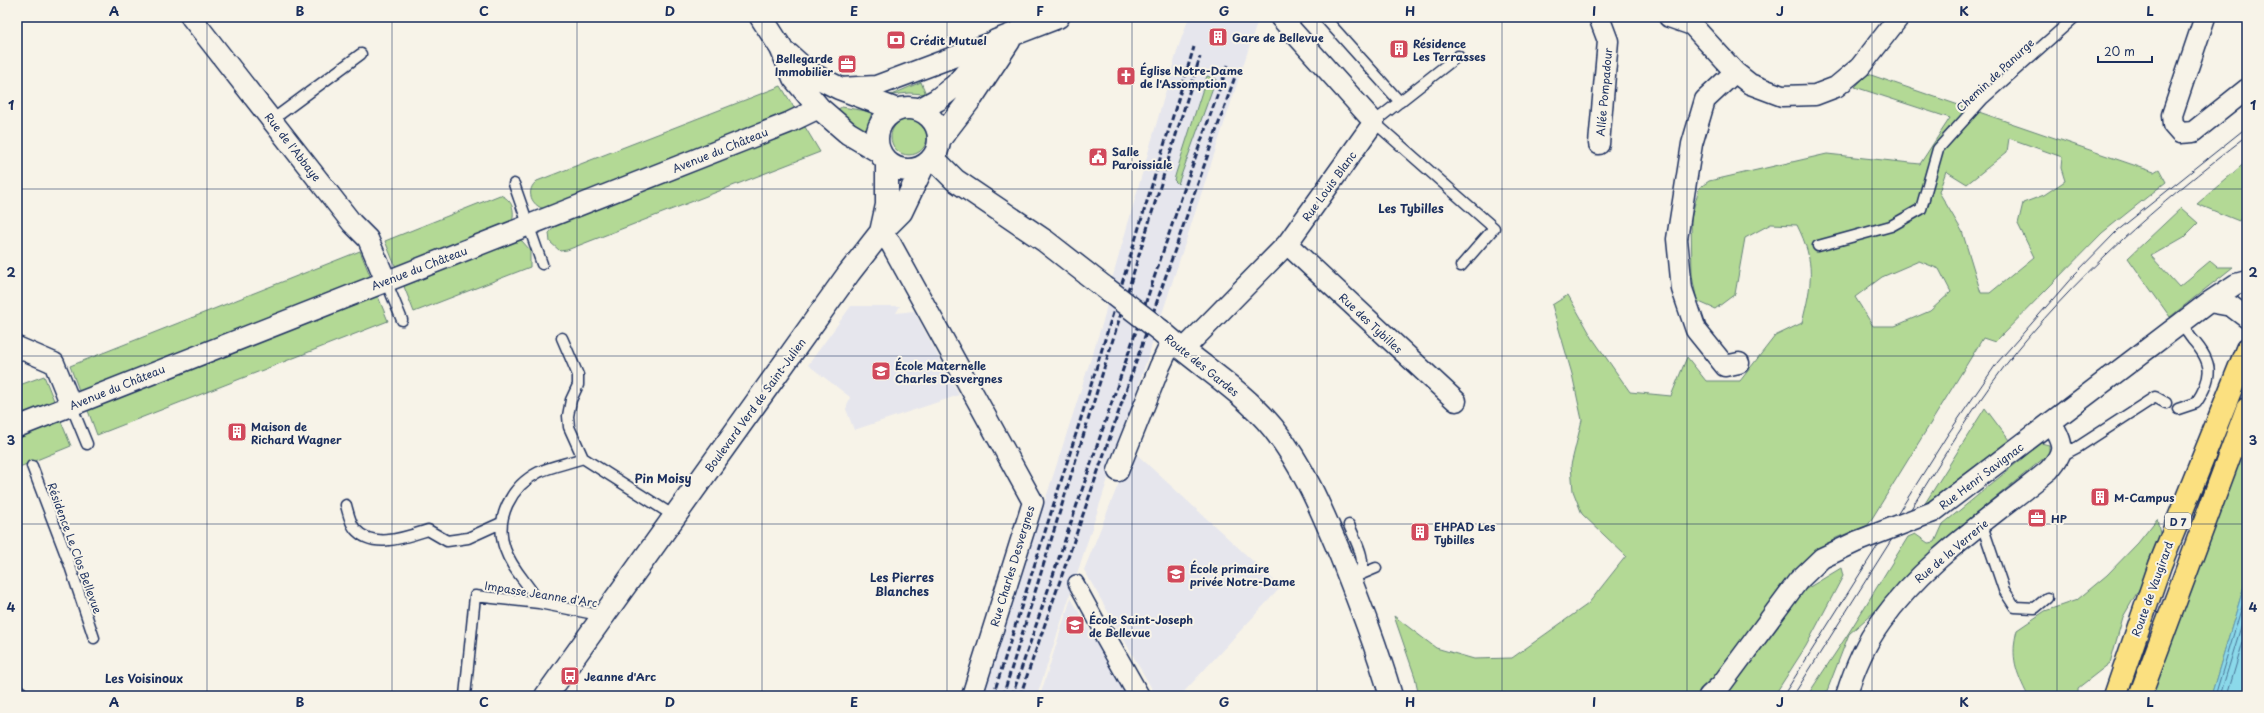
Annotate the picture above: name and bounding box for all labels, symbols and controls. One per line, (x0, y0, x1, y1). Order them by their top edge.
text: A (109, 1, 119, 20)
text: B (296, 1, 305, 20)
text: C (479, 1, 489, 20)
text: D (665, 1, 675, 20)
text: E (850, 1, 858, 20)
text: F (1036, 1, 1044, 20)
text: G (1219, 1, 1229, 20)
text: H (1405, 1, 1415, 20)
text: I (1592, 1, 1596, 20)
text: J (1776, 1, 1784, 20)
text: K (1959, 1, 1969, 20)
text: L (2146, 1, 2154, 20)
building icon: Gare de Bellevue (1207, 26, 1229, 48)
bank icon: Crédit Mutuel (885, 29, 907, 51)
place label: Gare de Bellevue (1232, 29, 1324, 46)
place label: Crédit Mutuel (910, 32, 987, 49)
street label: Chemin de Panurge (1952, 34, 2038, 116)
place label: Résidence Les Terrasses (1413, 35, 1486, 65)
building icon: Résidence Les Terrasses (1388, 38, 1410, 60)
scale bar (2098, 38, 2152, 64)
text: 20 m (2104, 42, 2135, 60)
street label: Allée Pompadour (1592, 46, 1616, 137)
place label: Bellegarde Immobilier (775, 50, 833, 80)
office icon: Bellegarde Immobilier (836, 53, 858, 75)
place label: Église Notre-Dame de l'Assomption (1140, 62, 1243, 92)
church icon: Église Notre-Dame de l'Assomption (1115, 65, 1137, 87)
text: 1 (8, 95, 14, 114)
text: 1 (2250, 95, 2256, 114)
street label: Rue de l'Abbaye (261, 109, 325, 185)
street label: Avenue du Château (670, 123, 770, 177)
place label: Salle Paroissiale (1112, 143, 1173, 173)
public building icon: Salle Paroissiale (1087, 146, 1109, 168)
street label: Rue Louis Blanc (1298, 147, 1360, 225)
district label: Les Tybilles (1378, 199, 1444, 217)
street label: Avenue du Château (368, 242, 470, 294)
text: 2 (6, 262, 16, 281)
text: 2 (2248, 262, 2258, 281)
street label: Rue des Tybilles (1335, 289, 1407, 357)
street label: Route des Gardes (1161, 330, 1243, 400)
street label: Boulevard Verd de Saint-Julien (700, 334, 810, 476)
place label: École Maternelle Charles Desvergnes (895, 357, 1002, 387)
street label: Avenue du Château (67, 360, 167, 414)
school or university icon: École Maternelle Charles Desvergnes (870, 360, 892, 382)
place label: Maison de Richard Wagner (251, 418, 342, 448)
building icon: Maison de Richard Wagner (226, 421, 248, 443)
text: 3 (7, 430, 16, 449)
text: 3 (2249, 430, 2258, 449)
street label: Rue Henri Savignac (1935, 438, 2027, 514)
district label: Pin Moisy (635, 469, 691, 487)
street label: Résidence Le Clos Bellevue (43, 480, 107, 616)
building icon: M-Campus (2089, 486, 2111, 508)
place label: M-Campus (2114, 489, 2174, 506)
street label: Rue Charles Desvergnes (986, 503, 1038, 629)
office icon: HP (2026, 507, 2048, 529)
place label: HP (2051, 510, 2067, 527)
road number: D 7 (2165, 513, 2191, 529)
street label: Rue de la Verrerie (1911, 515, 1992, 587)
place label: EHPAD Les Tybilles (1434, 518, 1496, 548)
building icon: EHPAD Les Tybilles (1409, 521, 1431, 543)
street label: Route de Vaugirard (2127, 539, 2177, 639)
place label: École primaire privée Notre-Dame (1190, 560, 1295, 590)
school or university icon: École primaire privée Notre-Dame (1165, 563, 1187, 585)
district label: Les Pierres Blanches (870, 568, 934, 600)
street label: Impasse Jeanne d'Arc (483, 577, 599, 611)
text: 4 (7, 597, 16, 616)
text: 4 (2249, 597, 2258, 616)
place label: École Saint-Joseph de Bellevue (1089, 611, 1193, 641)
school or university icon: École Saint-Joseph de Bellevue (1064, 614, 1086, 636)
bus stop icon: Jeanne d'Arc (559, 665, 581, 687)
place label: Jeanne d'Arc (584, 668, 656, 685)
district label: Les Voisinoux (105, 669, 183, 687)
text: A (109, 692, 119, 711)
text: B (296, 692, 305, 711)
text: C (479, 692, 489, 711)
text: D (665, 692, 675, 711)
text: E (850, 692, 858, 711)
text: F (1036, 692, 1044, 711)
text: G (1219, 692, 1229, 711)
text: H (1405, 692, 1415, 711)
text: I (1592, 692, 1596, 711)
text: J (1776, 692, 1784, 711)
text: K (1959, 692, 1969, 711)
text: L (2146, 692, 2154, 711)

